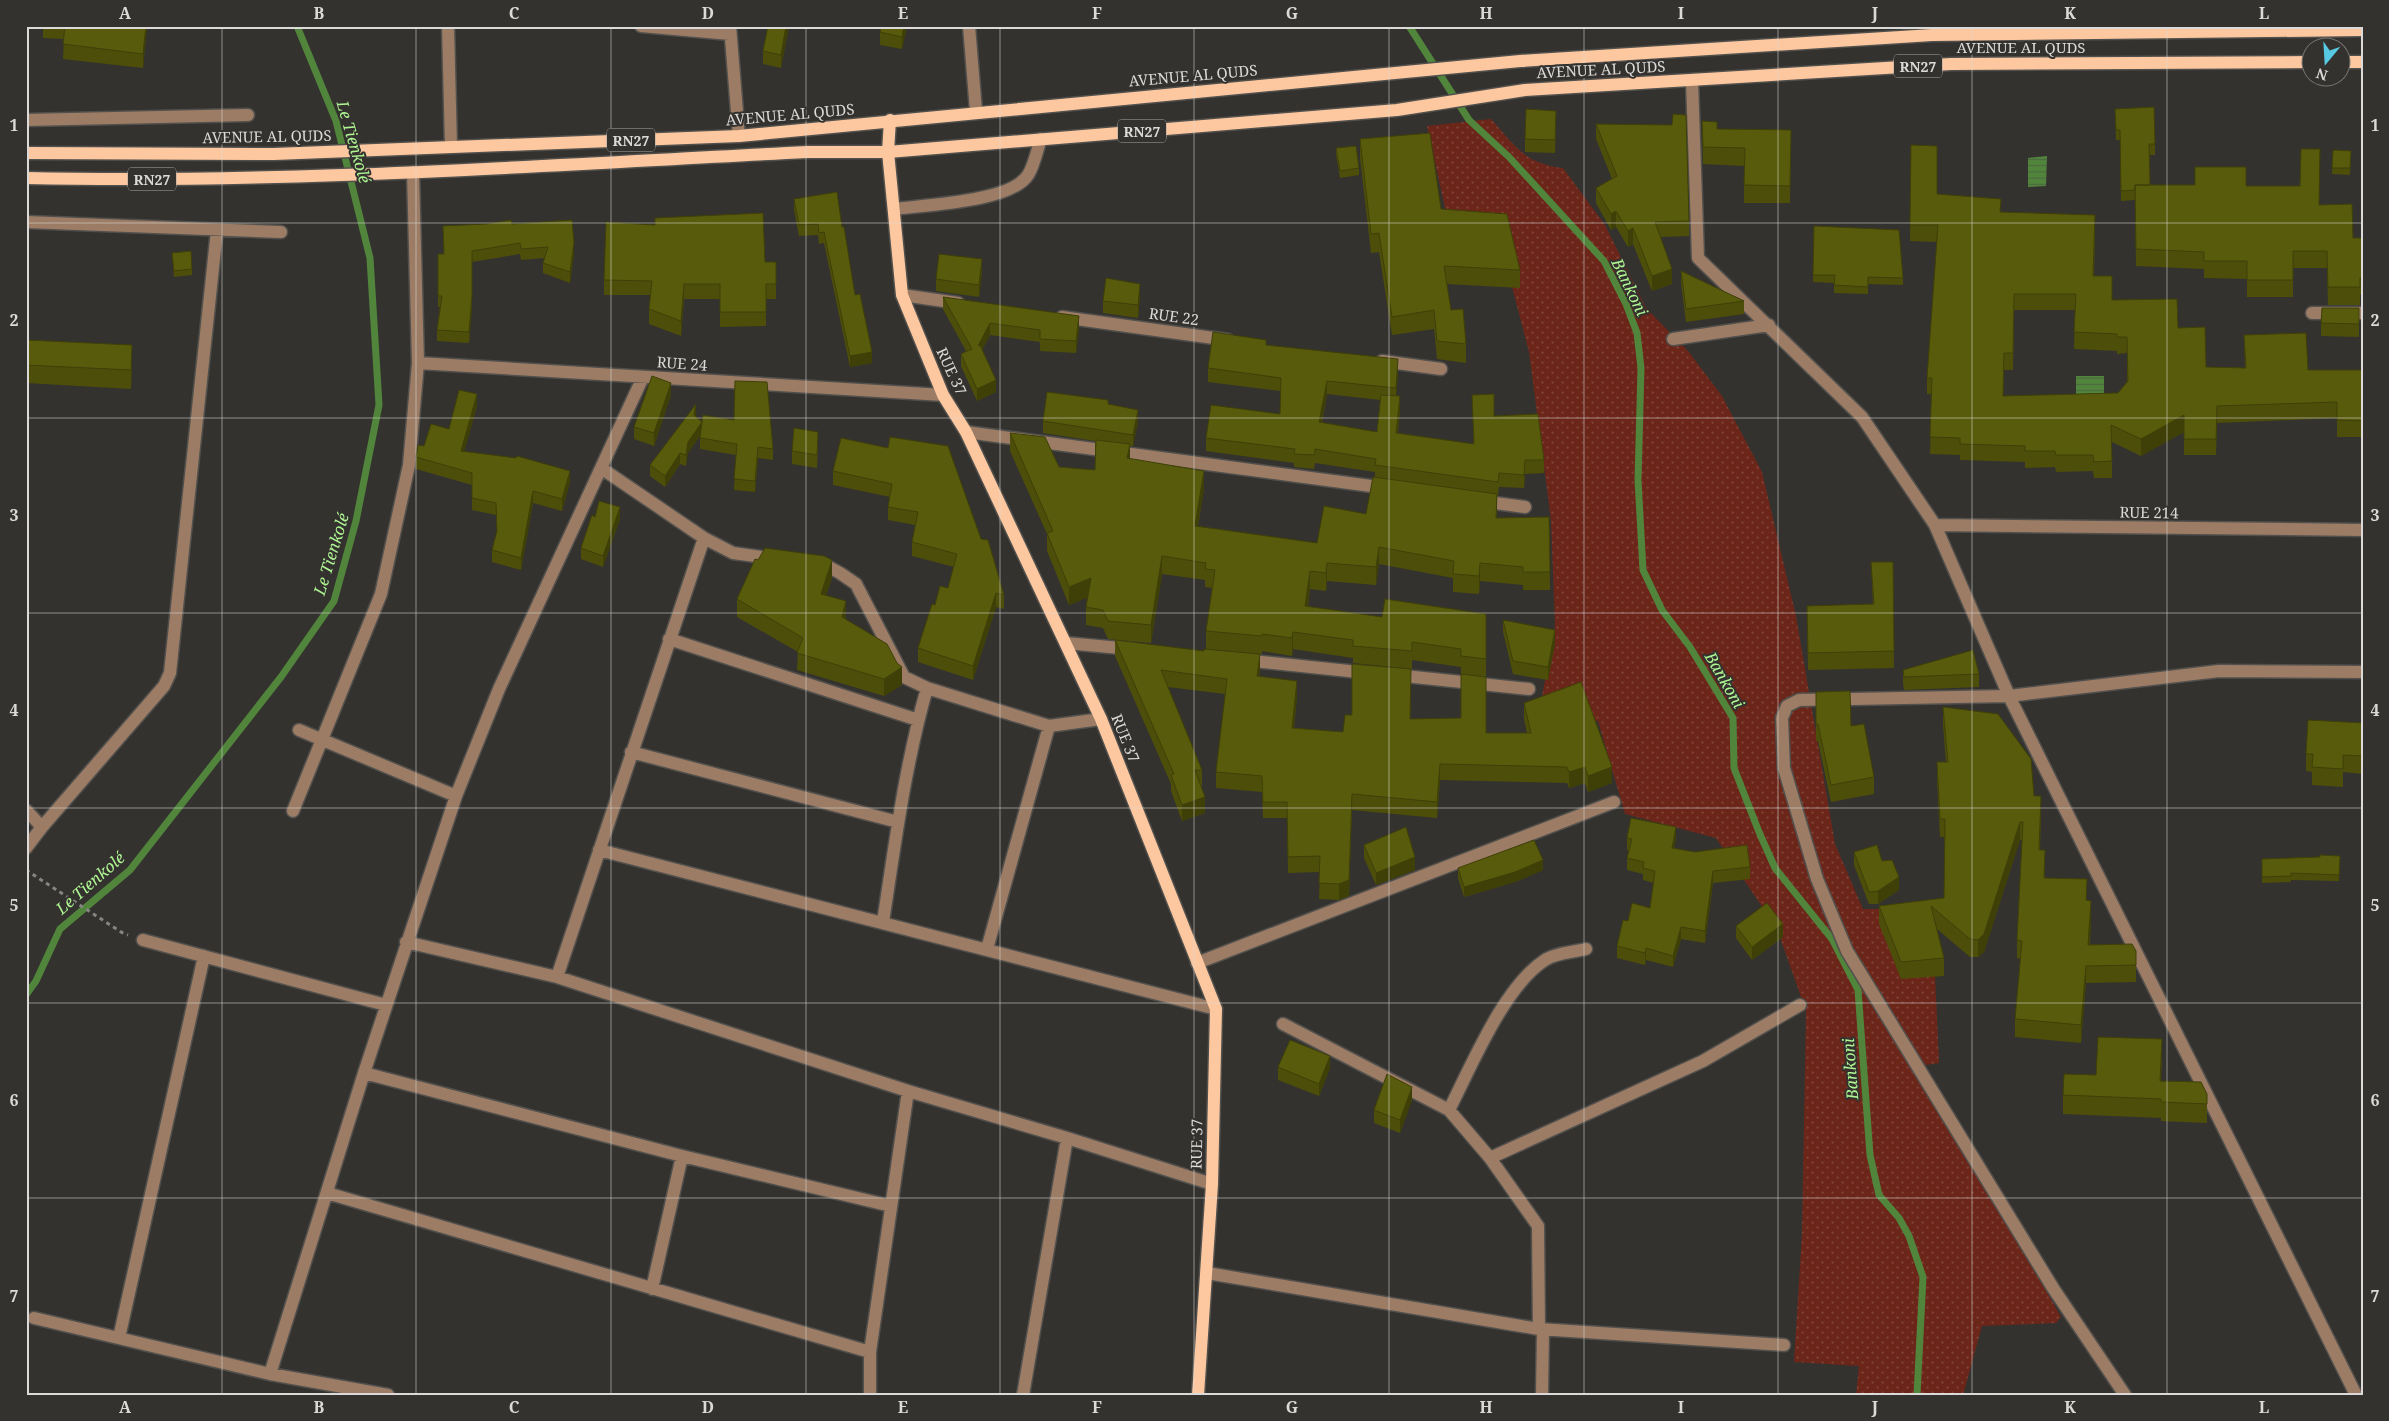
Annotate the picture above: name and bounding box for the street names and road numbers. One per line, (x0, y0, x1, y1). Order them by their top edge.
street label: AVENUE AL QUDS (1956, 37, 2086, 57)
road number: RN27 (1894, 54, 1942, 78)
street label: AVENUE AL QUDS (1536, 56, 1666, 82)
street label: AVENUE AL QUDS (1128, 59, 1258, 91)
street label: AVENUE AL QUDS (725, 98, 855, 130)
road number: RN27 (1118, 120, 1166, 142)
street label: AVENUE AL QUDS (202, 125, 332, 147)
road number: RN27 (607, 128, 655, 152)
road number: RN27 (128, 168, 176, 190)
street label: RUE 22 (1148, 303, 1200, 329)
street label: RUE 37 (932, 344, 972, 398)
street label: RUE 24 (656, 351, 708, 375)
street label: RUE 214 (2119, 501, 2179, 523)
street label: RUE 37 (1107, 711, 1145, 765)
street label: RUE 37 (1186, 1119, 1206, 1169)

